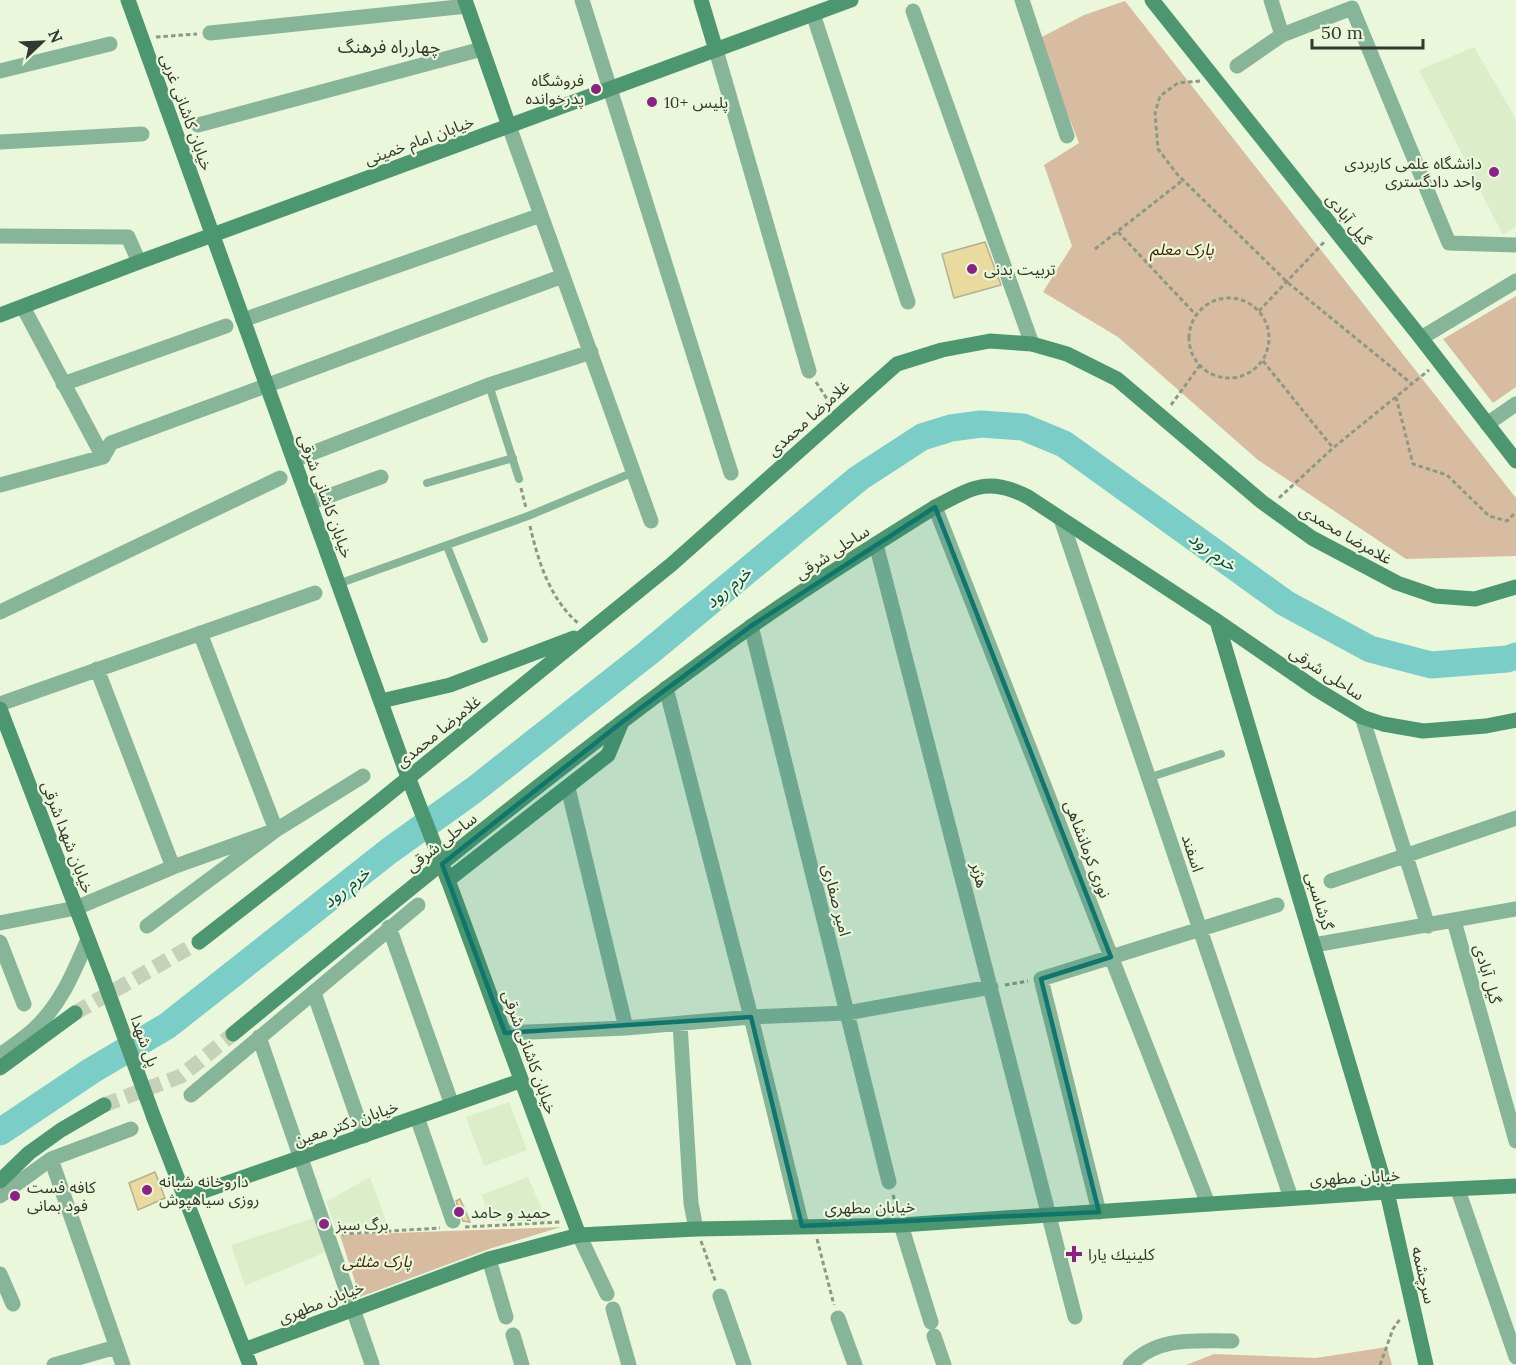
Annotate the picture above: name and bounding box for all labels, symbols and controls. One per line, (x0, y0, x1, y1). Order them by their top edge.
north arrow (12, 12, 72, 72)
scale bar (1312, 12, 1423, 50)
text: 50 m (1321, 21, 1363, 44)
text: N (44, 27, 67, 46)
district label: چهارراه فرهنگ (338, 35, 440, 58)
street label: خیابان کاشانی غربی (157, 51, 217, 173)
place label: فروشگاه پدرخوانده (525, 70, 584, 109)
marker: فروشگاه پدرخوانده (589, 82, 603, 96)
place label: پلیس +10 (664, 92, 728, 113)
marker: پلیس +10 (645, 95, 659, 109)
street label: خیابان امام خمینی (362, 111, 477, 172)
place label: دانشگاه علمی کاربردی واحد دادگستری (1345, 153, 1482, 191)
marker: دانشگاه علمی کاربردی واحد دادگستری (1487, 165, 1501, 179)
street label: گیل آبادی (1322, 189, 1376, 249)
park label: پارک معلم (1149, 239, 1214, 262)
place label: تربیت بدنی (984, 259, 1056, 279)
marker: تربیت بدنی (965, 262, 979, 276)
street label: غلامرضا محمدی (763, 376, 853, 460)
street label: خیابان کاشانی شرقی (294, 431, 358, 561)
street label: غلامرضا محمدی (1296, 499, 1396, 569)
street label: ساحلی شرقی (791, 521, 873, 583)
water label: خرم رود (1183, 526, 1242, 579)
water label: خرم رود (700, 561, 758, 615)
street label: ساحلی شرقی (1286, 642, 1368, 704)
street label: غلامرضا محمدی (391, 691, 485, 771)
street label: خیابان شهدا شرقی (37, 778, 99, 896)
street label: نوری کرمانشاهی (1060, 797, 1116, 901)
street label: ساحلی شرقی (401, 808, 481, 876)
street label: اسفند (1178, 832, 1208, 874)
street label: هژبر (967, 859, 993, 890)
water label: خرم رود (318, 861, 376, 915)
street label: امیر صفاری (818, 862, 856, 938)
street label: گرشاسبی (1302, 870, 1338, 933)
street label: گیل آبادی (1470, 942, 1506, 1006)
street label: خیابان کاشانی شرقی (498, 987, 562, 1117)
street label: پل شهدا (125, 1012, 164, 1070)
street label: خیابان دکتر معین (291, 1096, 401, 1150)
street label: خیابان مطهری (1309, 1165, 1401, 1189)
place label: داروخانه شبانه روزی سیاهپوش (159, 1171, 259, 1210)
place label: کافه فست فود بمانی (27, 1177, 96, 1215)
marker: داروخانه شبانه روزی سیاهپوش (140, 1183, 154, 1197)
marker: کافه فست فود بمانی (8, 1189, 22, 1203)
street label: خیابان مطهری (825, 1196, 915, 1218)
place label: حمید و حامد (471, 1202, 551, 1222)
marker: حمید و حامد (452, 1205, 466, 1219)
place label: برگ سبز (335, 1214, 389, 1234)
marker: برگ سبز (317, 1217, 331, 1231)
place label: كلينيك يارا (1088, 1244, 1155, 1264)
street label: سرچشمه (1407, 1244, 1440, 1306)
marker: كلينيك يارا (1065, 1245, 1083, 1263)
park label: پارک مثلثی (342, 1251, 412, 1272)
street label: خیابان مطهری (275, 1276, 367, 1328)

